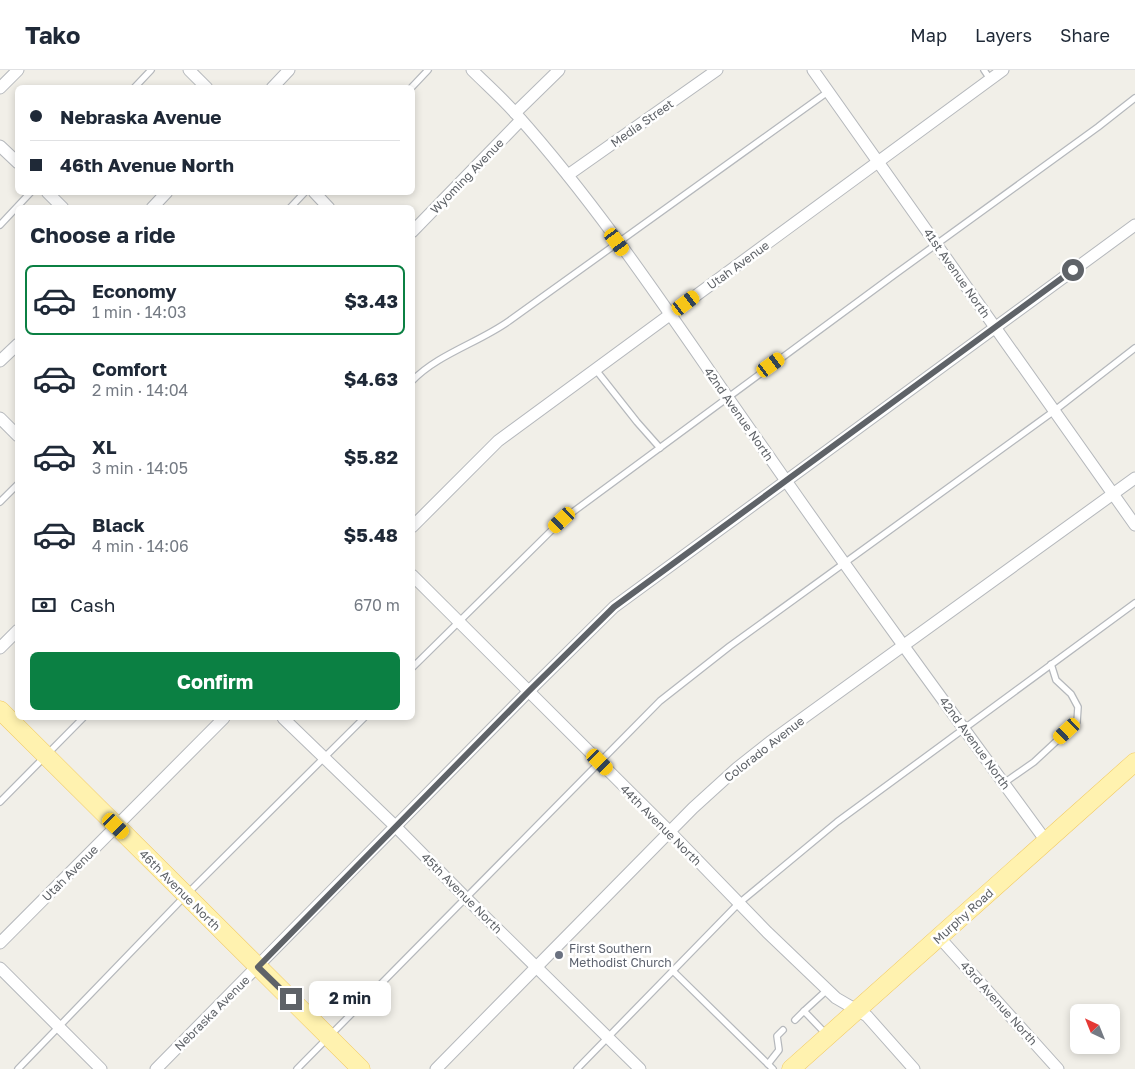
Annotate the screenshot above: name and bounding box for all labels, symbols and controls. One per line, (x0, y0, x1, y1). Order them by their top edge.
text: Tako (25, 20, 80, 49)
text: Map (910, 24, 947, 46)
text: Layers (975, 24, 1032, 46)
text: Share (1060, 24, 1110, 46)
street label: Media Street (608, 96, 676, 150)
text: Nebraska Avenue (60, 105, 221, 128)
street label: Wyoming Avenue (427, 135, 507, 217)
text: 46th Avenue North (60, 153, 234, 176)
text: Choose a ride (30, 221, 176, 248)
car (602, 225, 631, 259)
street label: 41st Avenue North (920, 225, 994, 321)
street label: Utah Avenue (704, 237, 772, 293)
route start (1062, 259, 1084, 281)
icon: car (32, 278, 77, 323)
text: Economy (92, 279, 177, 302)
car (669, 288, 702, 318)
text: $3.43 (344, 289, 398, 312)
text: 1 min · 14:03 (92, 302, 186, 322)
car (754, 350, 787, 380)
icon: car (32, 356, 77, 401)
text: Comfort (92, 357, 167, 380)
street label: 42nd Avenue North (701, 364, 777, 464)
text: $4.63 (344, 367, 398, 390)
text: 2 min · 14:04 (92, 380, 188, 400)
icon: car (32, 434, 77, 479)
text: XL (92, 435, 117, 458)
text: $5.82 (344, 445, 398, 468)
text: 3 min · 14:05 (92, 458, 188, 478)
car (545, 504, 578, 536)
icon: car (32, 512, 77, 557)
text: Black (92, 513, 145, 536)
text: $5.48 (344, 523, 398, 546)
text: 4 min · 14:06 (92, 536, 189, 556)
icon: cash (30, 591, 58, 619)
text: Cash (70, 593, 115, 616)
text: 670 m (354, 595, 400, 615)
button: Confirm (30, 652, 400, 710)
street label: 42nd Avenue North (936, 694, 1014, 792)
street label: Colorado Avenue (721, 713, 807, 785)
car (1050, 715, 1083, 747)
car (584, 746, 615, 778)
street label: 44th Avenue North (617, 781, 705, 869)
car (99, 810, 132, 842)
street label: Utah Avenue (39, 842, 101, 904)
street label: 46th Avenue North (136, 846, 224, 934)
street label: 45th Avenue North (418, 849, 506, 937)
street label: Murphy Road (930, 885, 996, 947)
place label: First Southern Methodist Church (569, 941, 672, 970)
marker: First Southern Methodist Church (553, 949, 565, 961)
street label: 43rd Avenue North (957, 958, 1041, 1048)
street label: Nebraska Avenue (171, 972, 253, 1054)
callout: 2 min (308, 982, 391, 1016)
route end (280, 988, 302, 1010)
text: 2 min (329, 988, 371, 1008)
north arrow (1070, 1004, 1120, 1054)
map controls (1070, 1004, 1120, 1054)

